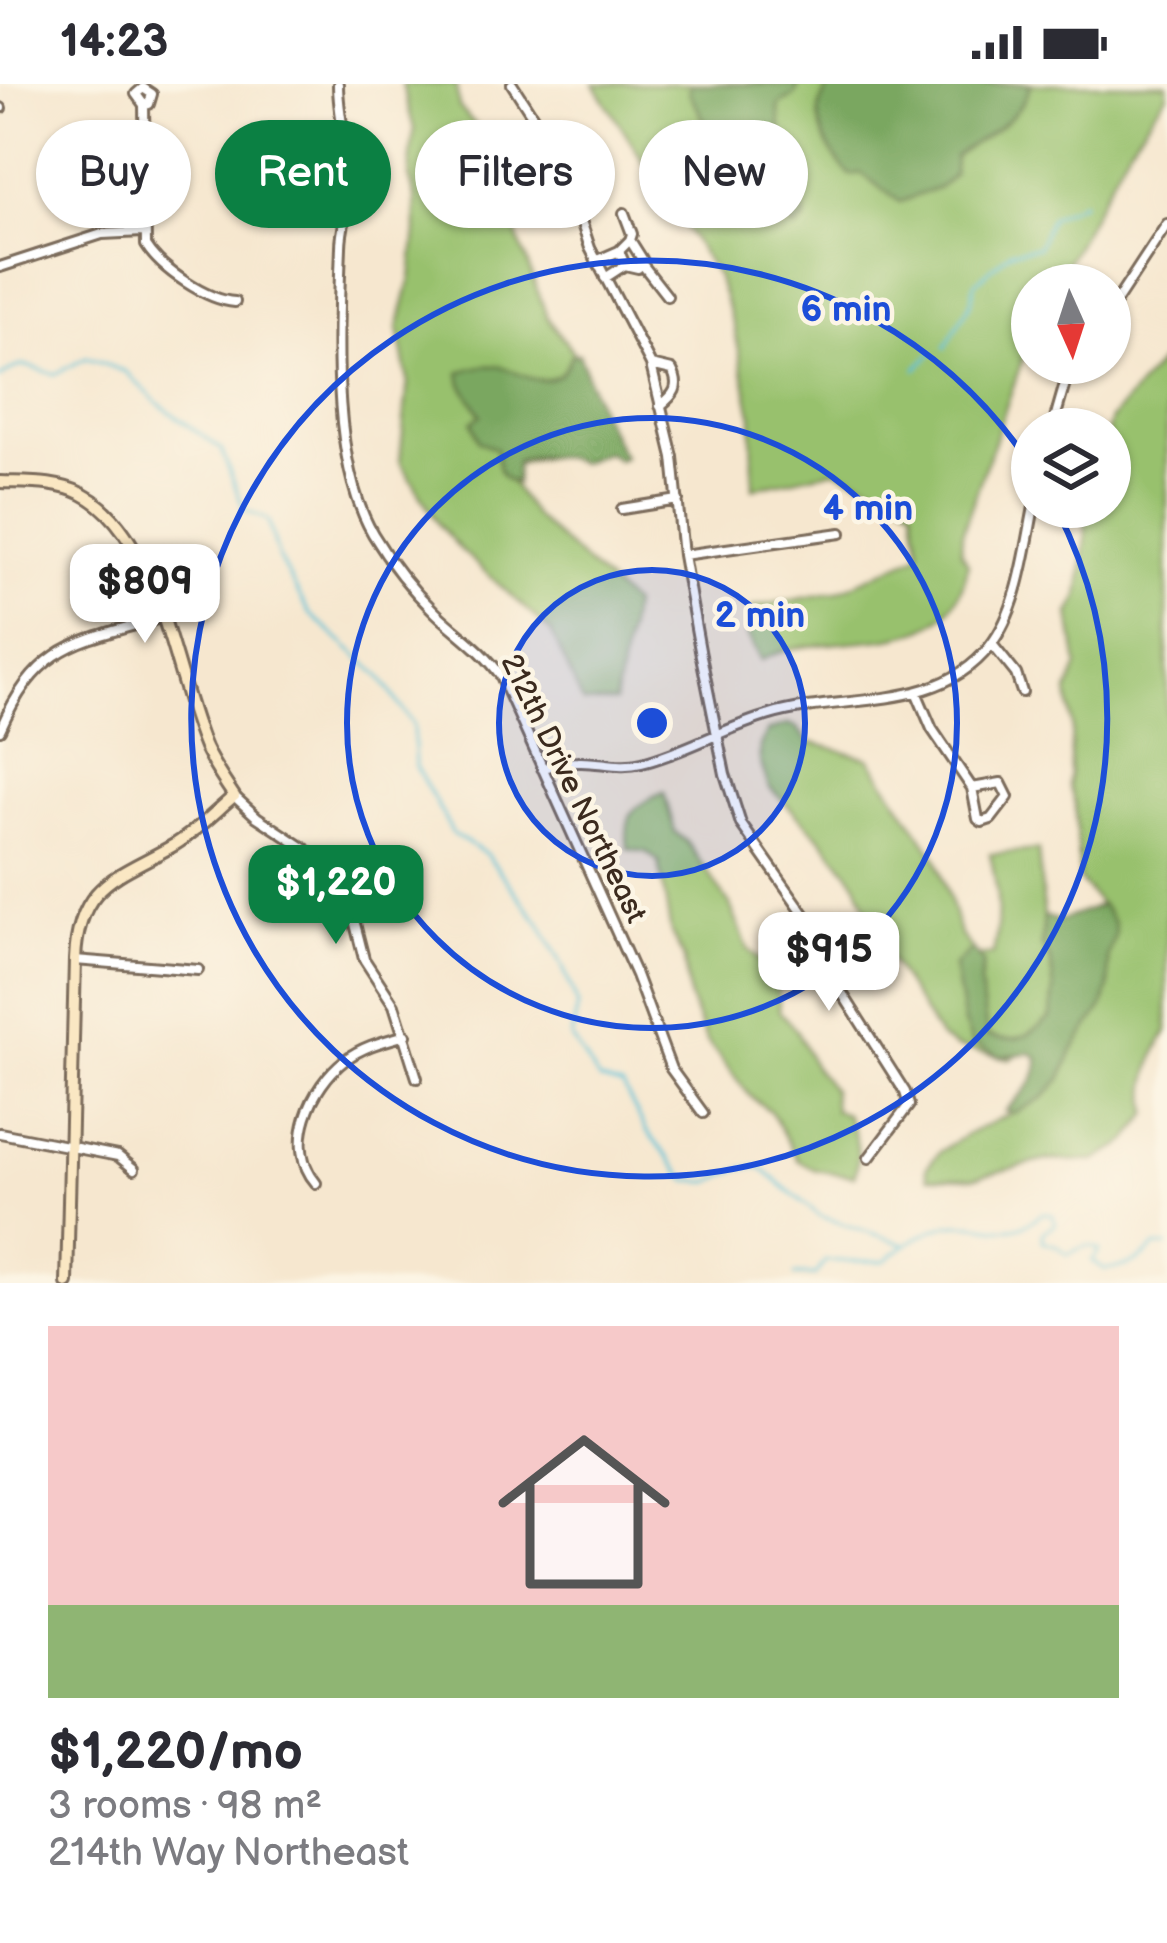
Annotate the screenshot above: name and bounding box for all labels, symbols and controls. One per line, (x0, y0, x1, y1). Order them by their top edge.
text: 14:23 (60, 15, 168, 70)
chip: Buy (36, 120, 191, 228)
chip: Rent (215, 120, 391, 228)
chip: Filters (415, 120, 615, 228)
chip: New (639, 120, 808, 228)
north arrow (1011, 264, 1131, 384)
map controls (1011, 264, 1131, 528)
text: 6 min (800, 289, 892, 332)
button: layers (1011, 408, 1131, 528)
text: 4 min (823, 488, 913, 531)
pin: $809 (74, 544, 216, 646)
text: $809 (97, 559, 193, 606)
text: 2 min (715, 595, 805, 638)
street label: 212th Drive Northeast (492, 648, 654, 929)
centre of rings (631, 702, 673, 744)
pin: $1,220 (238, 845, 434, 947)
text: $1,220 (275, 860, 397, 907)
pin: $915 (758, 912, 900, 1014)
text: $915 (785, 927, 873, 974)
icon: home (476, 1404, 692, 1620)
text: $1,220/mo (48, 1722, 303, 1783)
text: 3 rooms · 98 m² (48, 1783, 322, 1830)
text: 214th Way Northeast (48, 1830, 409, 1877)

